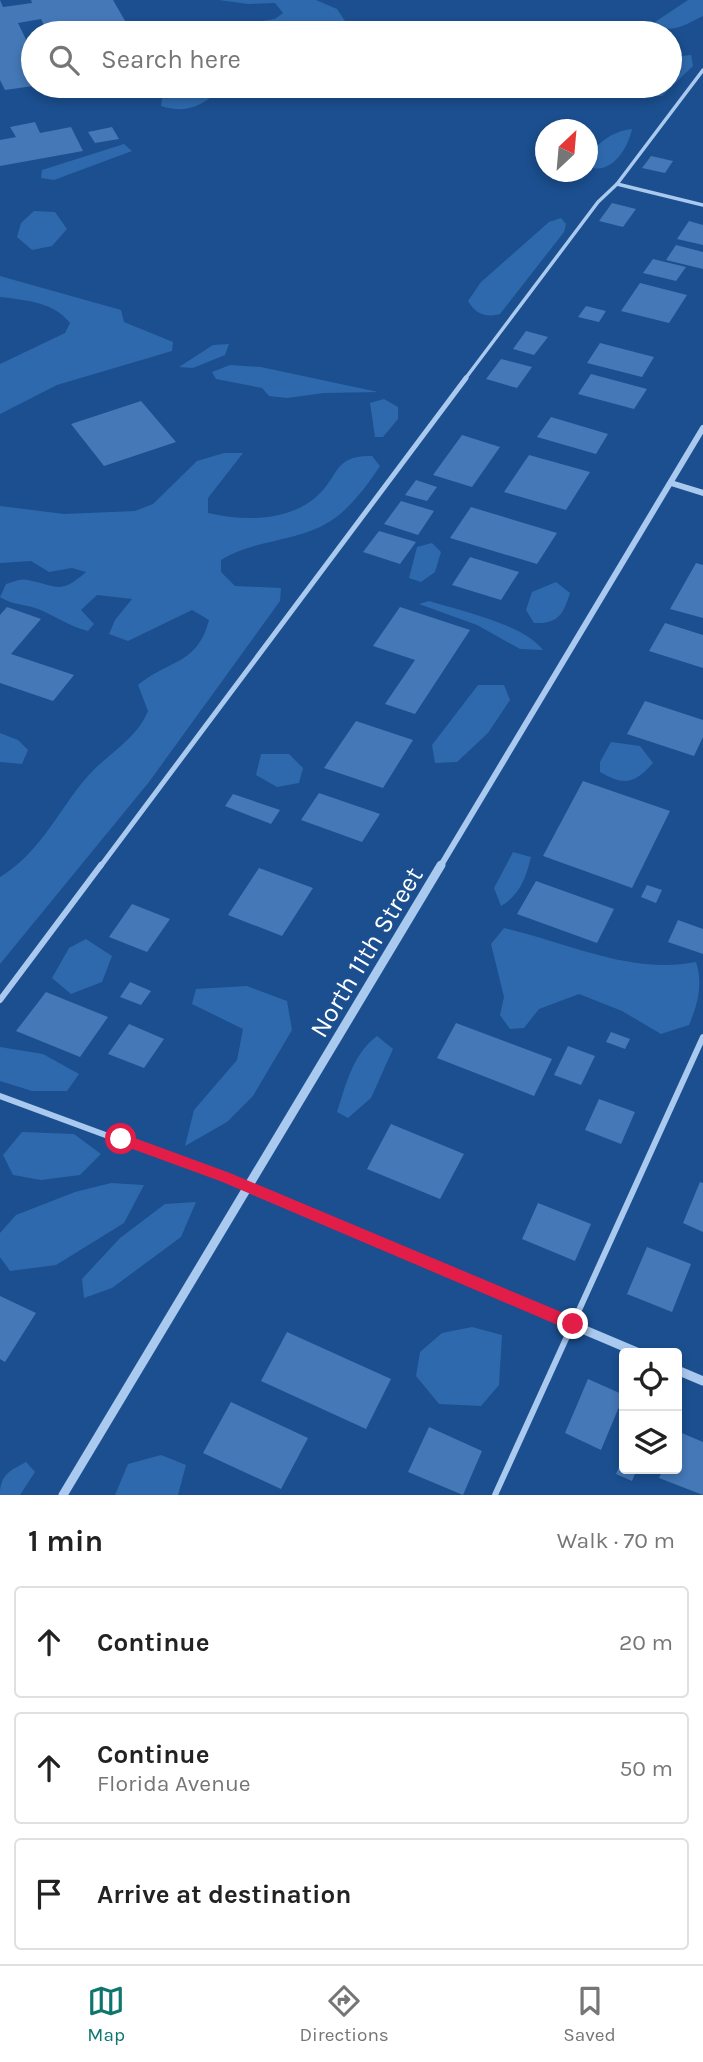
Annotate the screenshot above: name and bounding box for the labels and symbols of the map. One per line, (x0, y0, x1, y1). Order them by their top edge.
north arrow (535, 119, 598, 182)
street label: North 11th Street (303, 861, 430, 1043)
route start (105, 1123, 136, 1154)
route end (557, 1308, 588, 1339)

